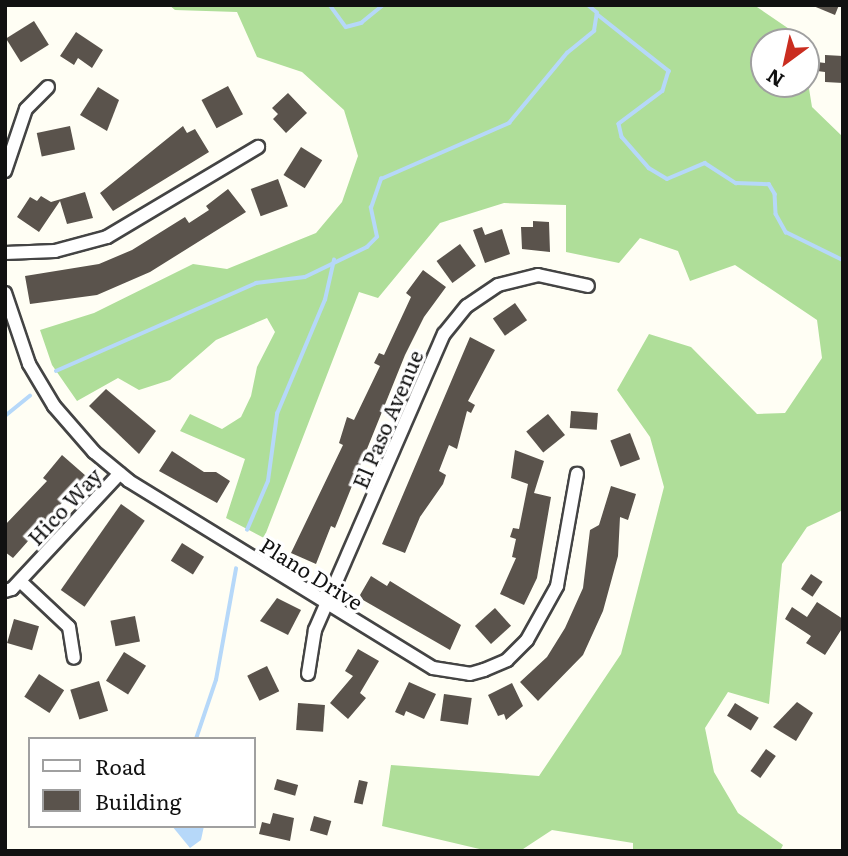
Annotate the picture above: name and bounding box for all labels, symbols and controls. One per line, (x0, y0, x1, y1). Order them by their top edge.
north arrow (750, 28, 820, 98)
text: N (760, 63, 789, 95)
street label: El Paso Avenue (346, 346, 428, 492)
street label: Hico Way (22, 462, 106, 550)
street label: Plano Drive (256, 532, 368, 614)
legend (28, 737, 256, 828)
text: Road (95, 750, 146, 781)
text: Building (95, 785, 181, 816)

